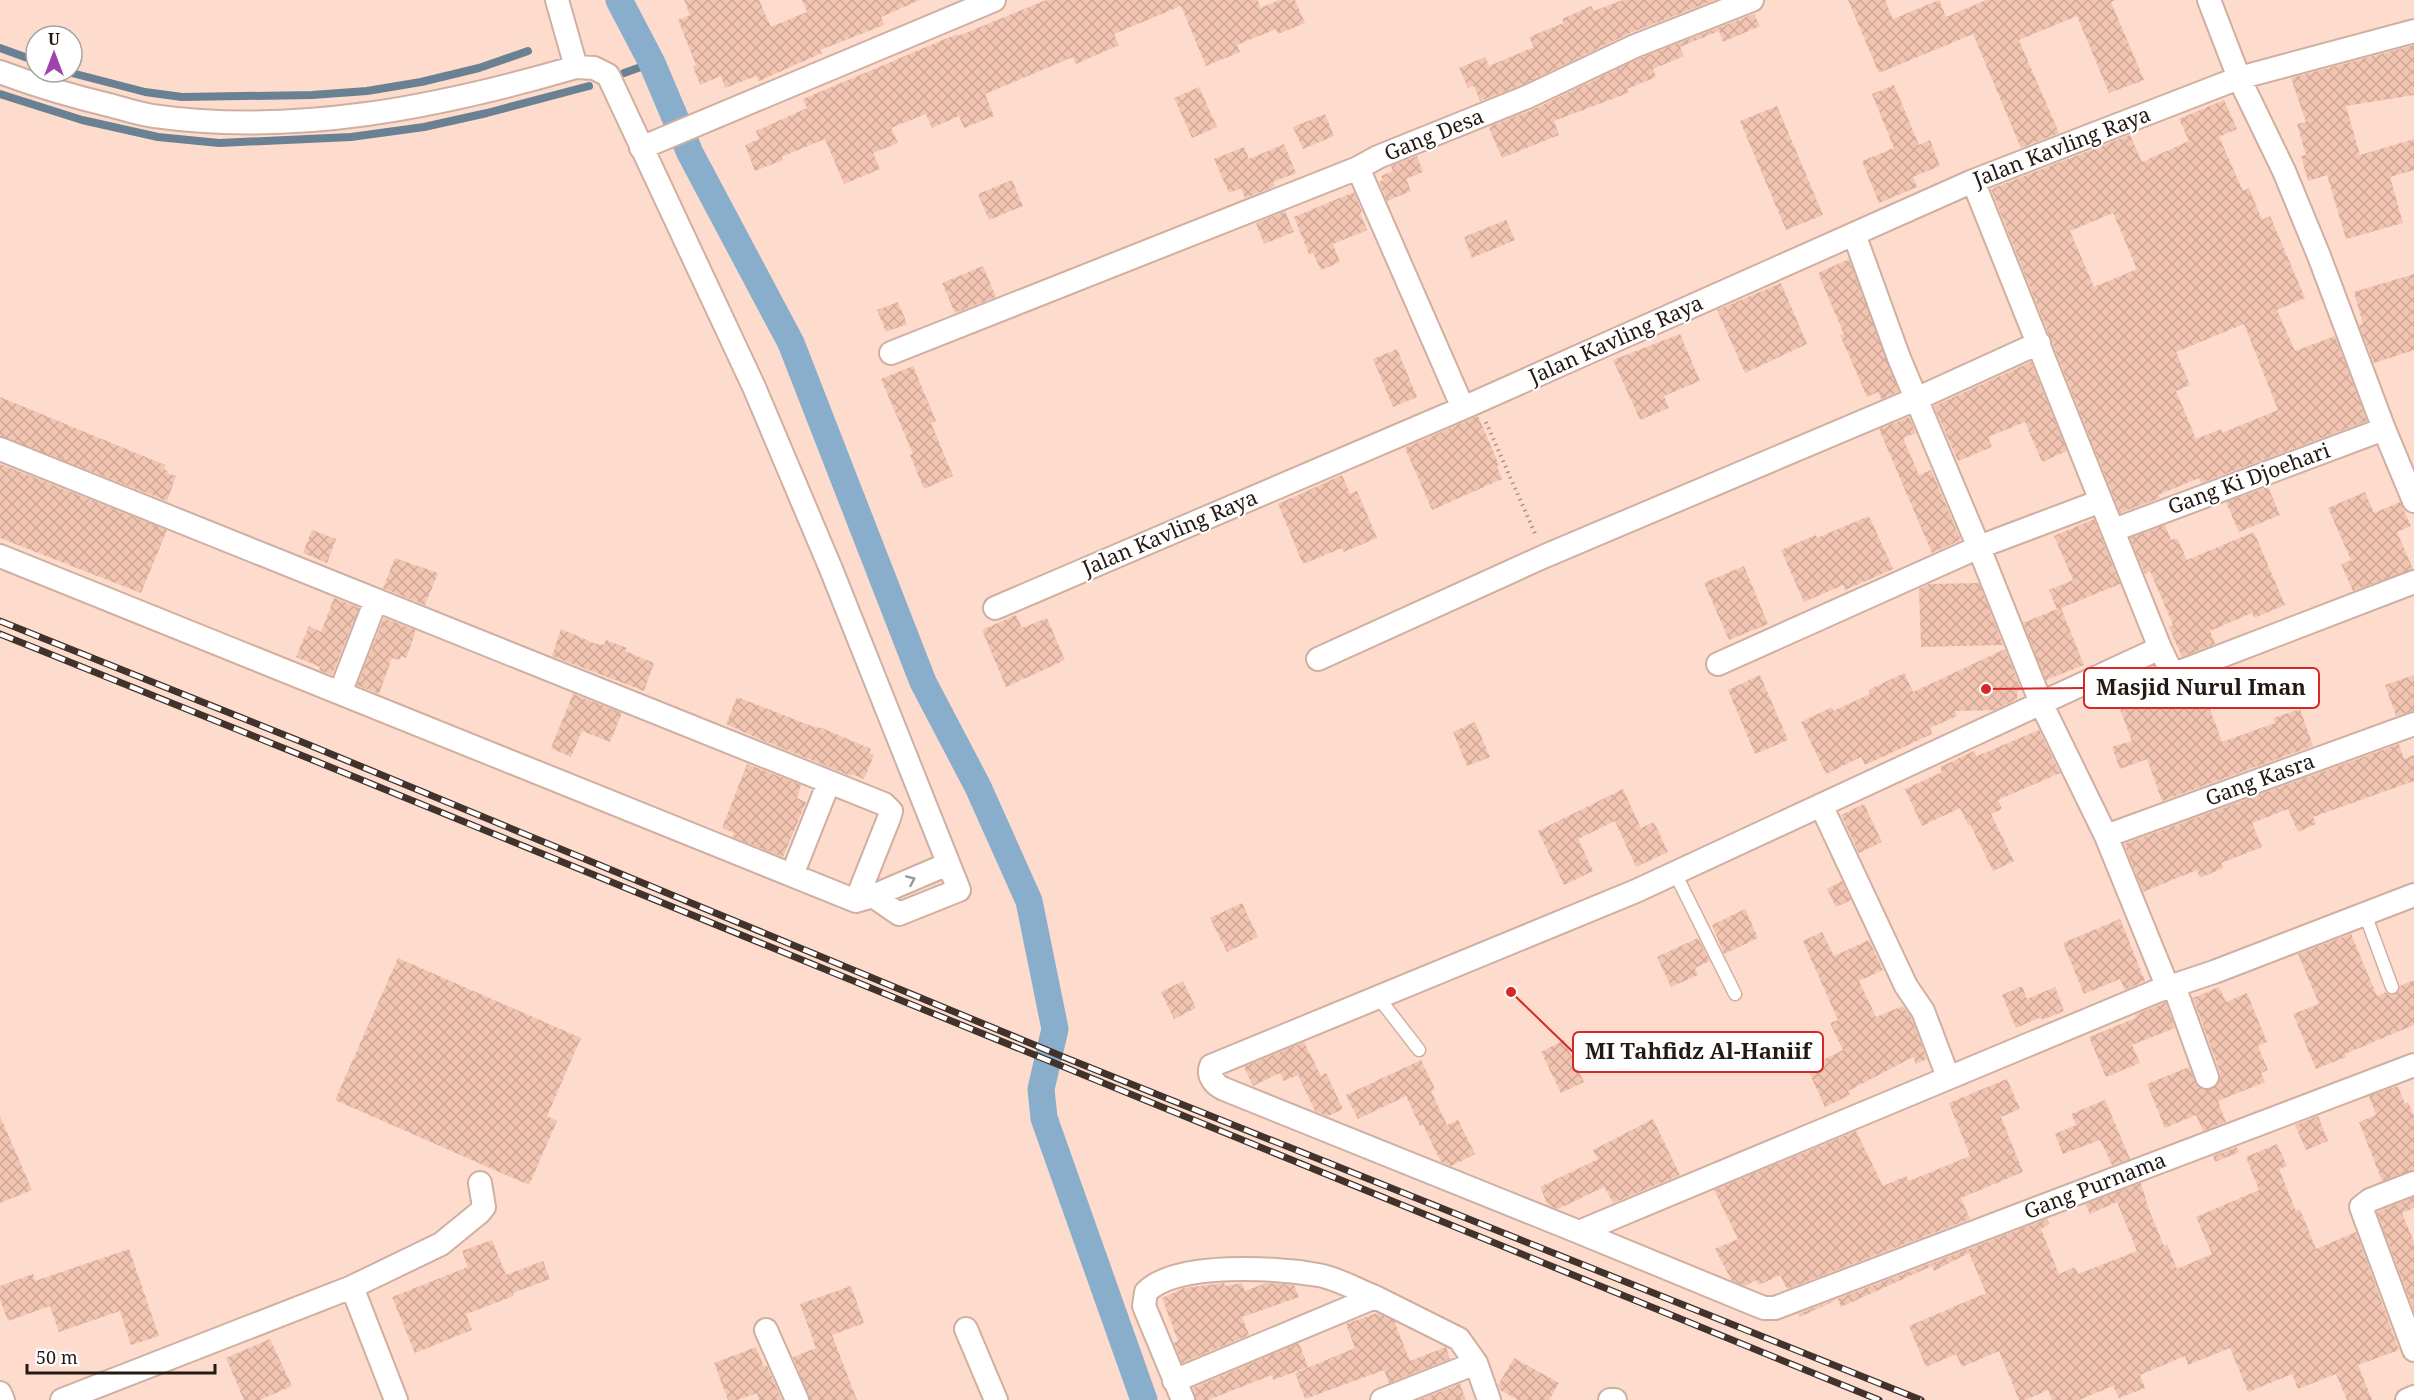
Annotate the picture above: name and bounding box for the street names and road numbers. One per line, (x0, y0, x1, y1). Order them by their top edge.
street label: Jalan Kavling Raya (1968, 99, 2154, 193)
street label: Gang Desa (1380, 101, 1488, 167)
street label: Jalan Kavling Raya (1523, 288, 1707, 390)
street label: Gang Ki Djoehari (2164, 436, 2334, 520)
street label: Jalan Kavling Raya (1077, 483, 1261, 582)
street label: Gang Kasra (2201, 746, 2318, 812)
street label: Gang Purnama (2020, 1145, 2170, 1225)

